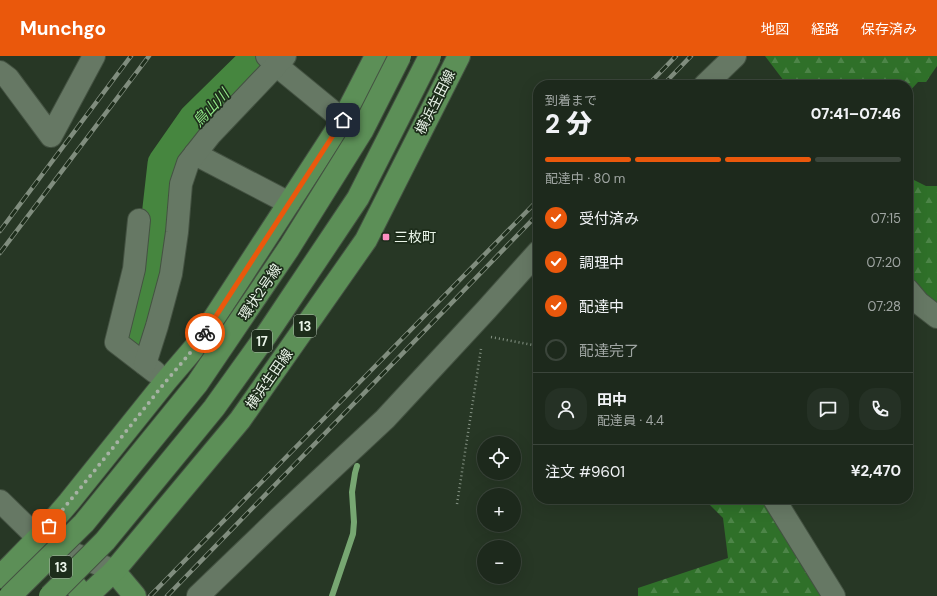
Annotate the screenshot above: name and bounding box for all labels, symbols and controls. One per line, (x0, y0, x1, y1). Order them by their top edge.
text: Munchgo (20, 16, 106, 41)
text: 地図 (761, 20, 789, 38)
text: 経路 (811, 20, 839, 38)
text: 保存済み (861, 20, 917, 38)
street label: 横浜生田線 (411, 67, 459, 137)
water label: 鳥山川 (188, 83, 235, 131)
text: 到着まで (545, 92, 597, 109)
pin (326, 103, 360, 137)
text: 07:41–07:46 (811, 104, 901, 124)
text: 2 分 (545, 107, 592, 141)
icon: home (332, 109, 354, 131)
text: 配達中 · 80 m (545, 170, 625, 187)
icon: check (545, 207, 567, 229)
text: 受付済み (579, 209, 639, 229)
text: 07:15 (871, 210, 901, 227)
place label: 三枚町 (394, 228, 436, 246)
marker: 三枚町 (381, 232, 391, 242)
icon: check (545, 251, 567, 273)
text: 調理中 (579, 253, 624, 273)
text: 07:20 (866, 254, 901, 271)
street label: 環状2号線 (235, 260, 285, 324)
icon: check (545, 295, 567, 317)
text: 配達中 (579, 297, 624, 317)
text: 07:28 (868, 298, 901, 315)
courier (185, 313, 225, 353)
road number: 13 (294, 315, 316, 337)
icon: bike (194, 322, 216, 344)
road number: 17 (252, 330, 272, 352)
text: 配達完了 (579, 341, 639, 361)
street label: 横浜生田線 (242, 345, 296, 413)
button: person (545, 388, 587, 430)
button: chat (807, 388, 849, 430)
button: phone (859, 388, 901, 430)
text: 田中 (597, 390, 627, 410)
text: 配達員 · 4.4 (597, 412, 664, 429)
map controls (477, 436, 521, 584)
button: locate (477, 436, 521, 480)
text: ¥2,470 (851, 461, 901, 481)
text: 注文 #9601 (545, 462, 625, 482)
button: + (477, 488, 521, 532)
pin (32, 509, 66, 543)
icon: bag (38, 515, 60, 537)
button: − (477, 540, 521, 584)
road number: 13 (50, 556, 72, 578)

